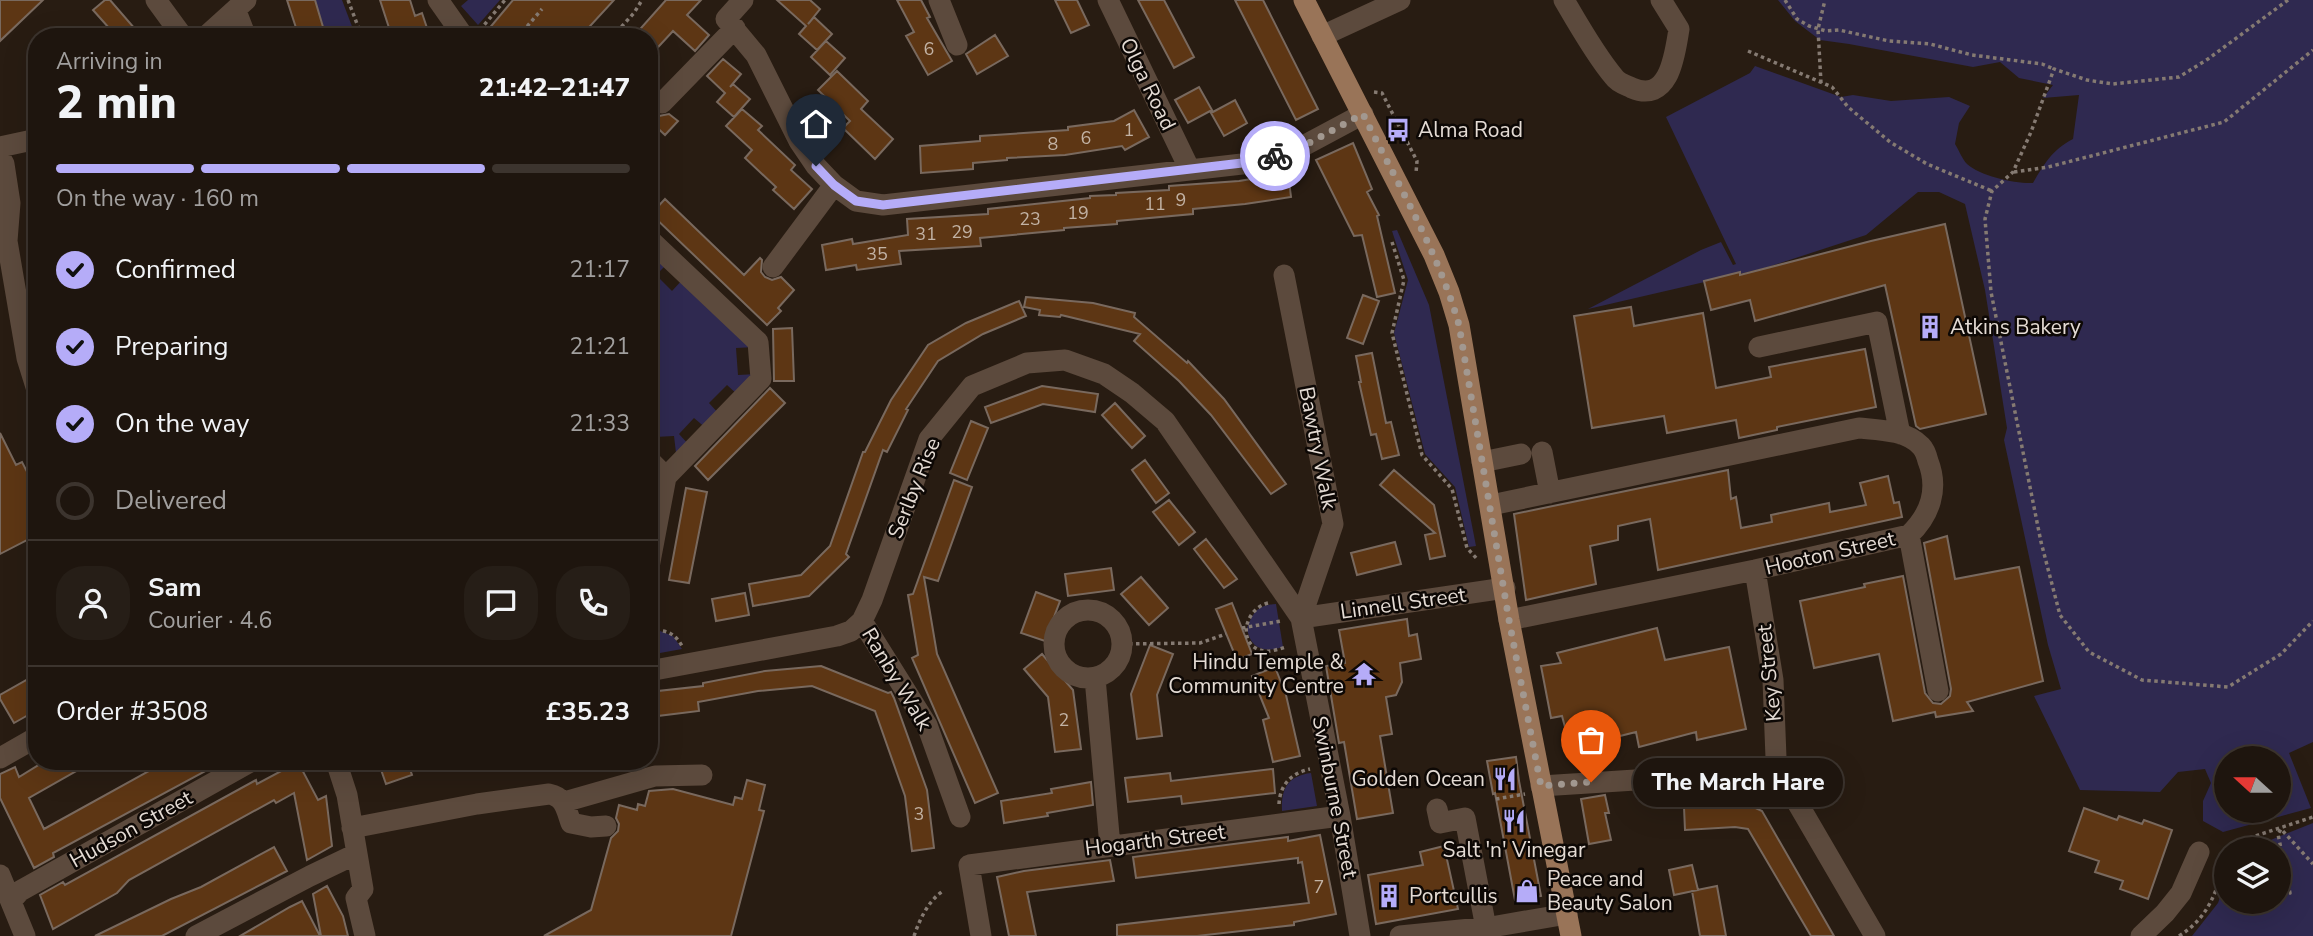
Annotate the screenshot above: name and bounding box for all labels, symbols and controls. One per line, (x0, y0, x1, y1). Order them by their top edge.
street label: Olga Road (1114, 33, 1182, 135)
house number: 6 (924, 37, 934, 61)
text: Arriving in (56, 46, 163, 77)
text: 21:42–21:47 (479, 70, 630, 105)
text: 2 min (56, 71, 177, 134)
pin (786, 94, 846, 166)
icon: home (797, 105, 835, 143)
bus stop icon: Alma Road (1384, 116, 1412, 144)
place label: Alma Road (1418, 116, 1523, 144)
house number: 1 (1124, 118, 1134, 142)
courier (1240, 121, 1310, 191)
house number: 6 (1081, 126, 1091, 150)
house number: 8 (1048, 132, 1058, 156)
icon: bike (1256, 137, 1294, 175)
text: On the way · 160 m (56, 183, 259, 214)
house number: 9 (1176, 188, 1186, 212)
house number: 11 (1144, 192, 1166, 216)
house number: 19 (1067, 201, 1089, 225)
house number: 23 (1019, 207, 1041, 231)
house number: 29 (951, 220, 973, 244)
house number: 31 (915, 222, 937, 246)
house number: 35 (866, 242, 888, 266)
icon: check (56, 251, 94, 289)
text: Confirmed (115, 252, 236, 287)
text: 21:17 (570, 254, 630, 285)
building icon: Atkins Bakery (1916, 313, 1944, 341)
place label: Atkins Bakery (1950, 313, 2081, 341)
icon: check (56, 328, 94, 366)
text: Preparing (115, 329, 228, 364)
text: 21:21 (570, 331, 630, 362)
street label: Bawtry Walk (1292, 384, 1344, 512)
icon: check (56, 405, 94, 443)
text: On the way (115, 406, 249, 441)
text: 21:33 (570, 408, 630, 439)
street label: Serlby Rise (881, 433, 947, 543)
text: Delivered (115, 483, 227, 518)
street label: Hooton Street (1762, 524, 1898, 582)
button: person (56, 566, 130, 640)
button: chat (464, 566, 538, 640)
button: phone (556, 566, 630, 640)
text: Sam (148, 570, 201, 605)
street label: Linnell Street (1338, 580, 1468, 626)
text: Courier · 4.6 (148, 605, 272, 636)
street label: Ranby Walk (855, 622, 939, 736)
street label: Key Street (1750, 622, 1788, 723)
place label: Hindu Temple & Community Centre (1168, 648, 1344, 700)
temple icon: Hindu Temple & Community Centre (1350, 660, 1378, 688)
text: Order #3508 (56, 694, 208, 729)
text: £35.23 (546, 694, 630, 729)
house number: 2 (1059, 708, 1069, 732)
pin (1561, 710, 1621, 782)
street label: Swinburne Street (1306, 714, 1365, 881)
icon: bag (1572, 721, 1610, 759)
north arrow (2214, 746, 2291, 822)
map controls (2214, 746, 2291, 914)
callout: The March Hare (1633, 758, 1843, 806)
place label: Golden Ocean (1351, 765, 1485, 793)
restaurant icon: Golden Ocean (1491, 765, 1519, 793)
text: The March Hare (1651, 767, 1825, 798)
street label: Hudson Street (65, 783, 198, 874)
house number: 3 (914, 802, 924, 826)
restaurant icon: Salt 'n' Vinegar (1500, 807, 1528, 835)
street label: Hogarth Street (1083, 817, 1227, 862)
place label: Salt 'n' Vinegar (1443, 836, 1586, 864)
button: layers (2214, 837, 2291, 914)
place label: Peace and Beauty Salon (1547, 865, 1673, 917)
house number: 7 (1314, 875, 1324, 899)
shop icon: Peace and Beauty Salon (1513, 877, 1541, 905)
building icon: Portcullis (1375, 882, 1403, 910)
place label: Portcullis (1409, 882, 1498, 910)

